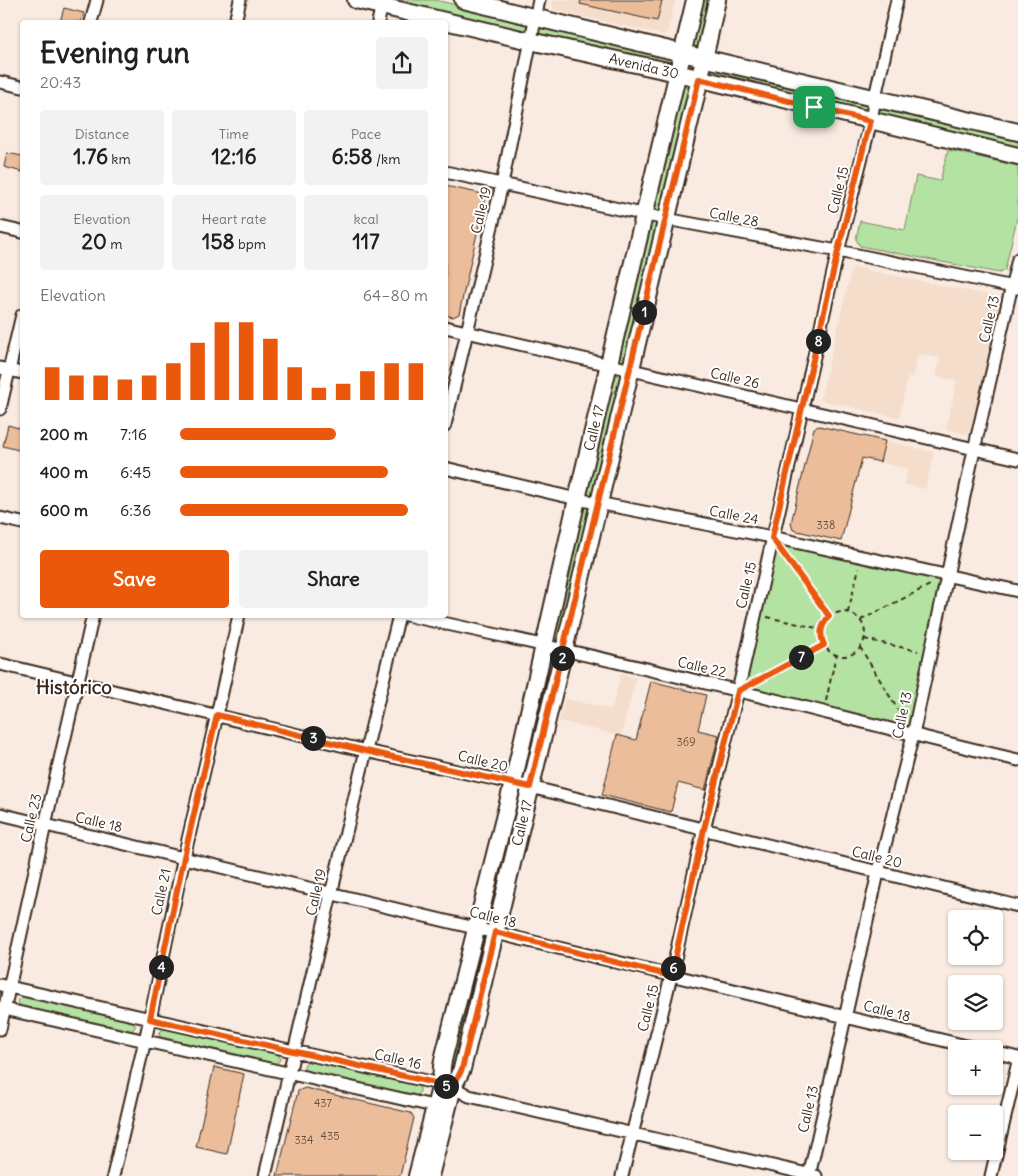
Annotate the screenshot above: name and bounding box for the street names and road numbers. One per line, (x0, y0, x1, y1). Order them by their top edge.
street label: Avenida 30 (607, 49, 681, 83)
street label: Calle 15 (823, 165, 853, 215)
street label: Calle 19 (467, 185, 495, 235)
street label: Calle 28 (708, 203, 760, 231)
street label: Calle 13 (975, 294, 1003, 344)
street label: Calle 26 (709, 364, 761, 392)
street label: Calle 17 (580, 403, 608, 453)
street label: Calle 24 (708, 501, 760, 529)
street label: Calle 15 (732, 560, 760, 610)
street label: Calle 22 (676, 653, 728, 681)
street label: Calle 13 (888, 690, 916, 740)
street label: Calle 20 (456, 746, 510, 776)
street label: Calle 23 (17, 792, 45, 844)
street label: Calle 17 (508, 798, 536, 848)
street label: Calle 18 (74, 808, 124, 836)
street label: Calle 20 (850, 842, 904, 872)
street label: Calle 21 (147, 867, 175, 917)
street label: Calle 19 (302, 867, 330, 917)
street label: Calle 18 (468, 902, 518, 932)
street label: Calle 15 (633, 983, 663, 1033)
street label: Calle 18 (862, 996, 912, 1026)
street label: Calle 16 (373, 1045, 423, 1073)
street label: Calle 13 (794, 1084, 822, 1134)

